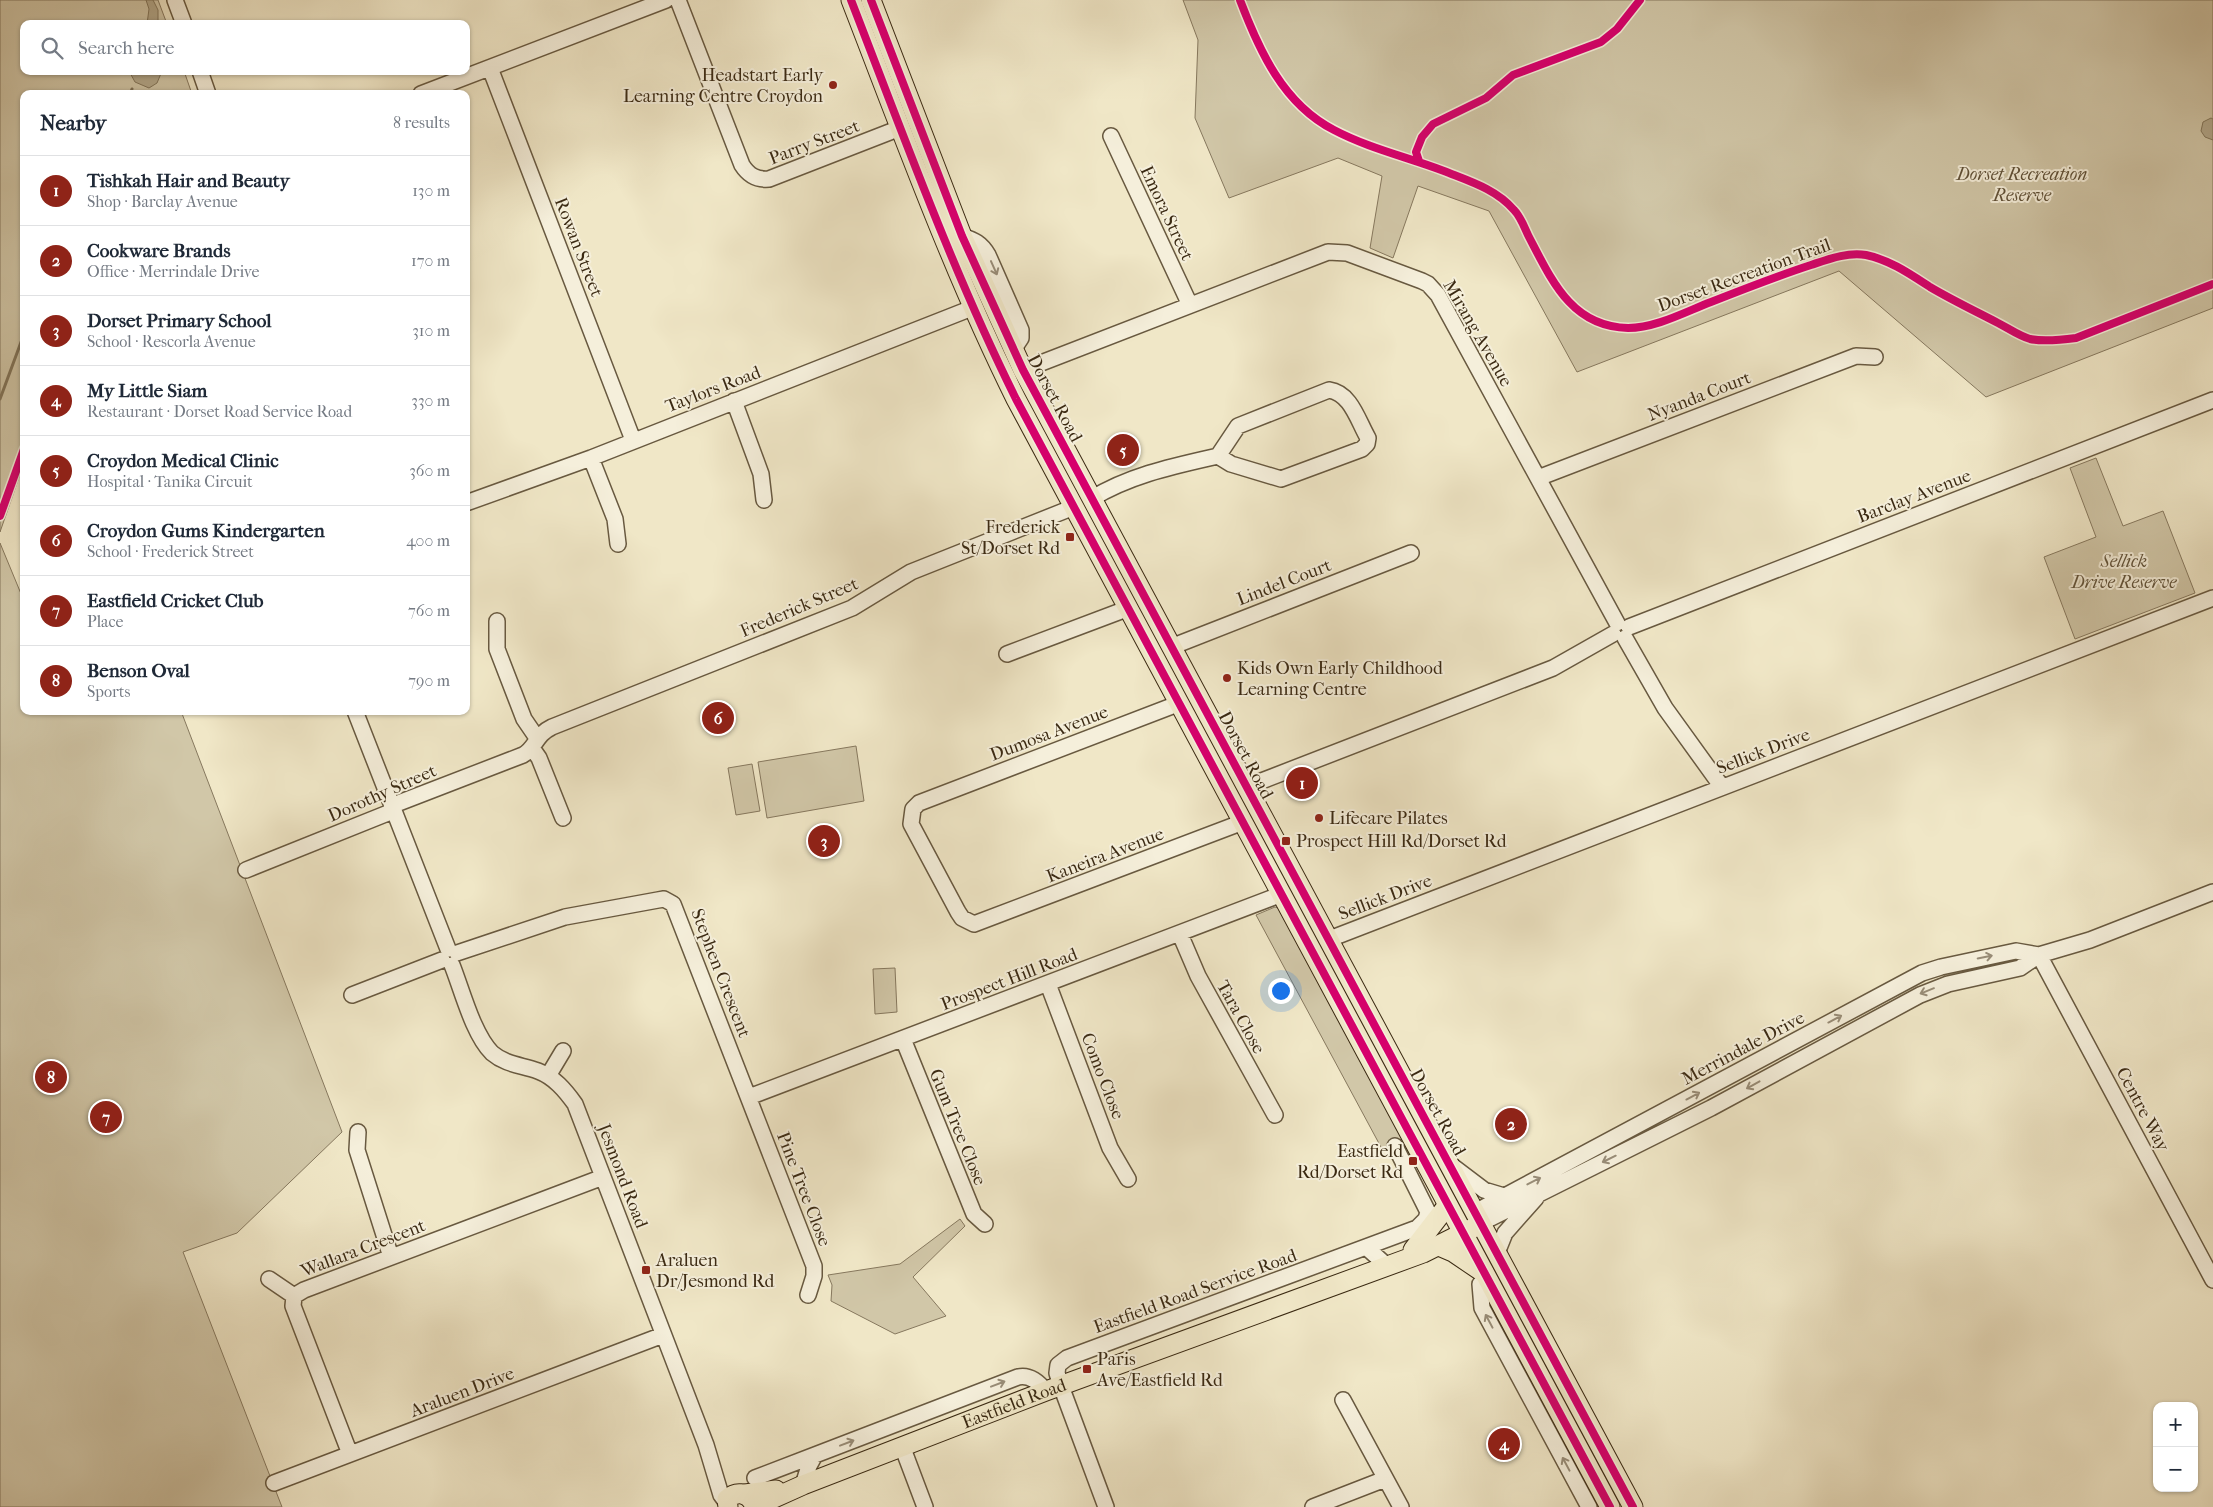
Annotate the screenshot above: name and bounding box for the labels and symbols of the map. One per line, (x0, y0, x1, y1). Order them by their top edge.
place label: Headstart Early Learning Centre Croydon (623, 65, 824, 107)
marker: Headstart Early Learning Centre Croydon (827, 79, 839, 91)
street label: Parry Street (766, 115, 863, 169)
street label: Emora Street (1135, 162, 1198, 264)
park label: Dorset Recreation Reserve (1956, 164, 2087, 206)
street label: Rowan Street (550, 194, 607, 300)
street label: Dorset Recreation Trail (1655, 234, 1834, 317)
one-way arrow (990, 260, 999, 275)
street label: Mirang Avenue (1439, 276, 1517, 390)
street label: Dorset Road (1023, 351, 1087, 446)
street label: Taylors Road (663, 362, 764, 417)
street label: Nyanda Court (1645, 367, 1754, 426)
pin: 5 (1107, 431, 1139, 469)
street label: Barclay Avenue (1854, 465, 1974, 528)
place label: Frederick St/Dorset Rd (961, 517, 1061, 559)
marker: Frederick St/Dorset Rd (1064, 531, 1076, 543)
park label: Sellick Drive Reserve (2070, 551, 2177, 593)
street label: Lindel Court (1234, 555, 1335, 610)
street label: Frederick Street (737, 573, 862, 642)
place label: Kids Own Early Childhood Learning Centre (1237, 658, 1443, 700)
marker: Kids Own Early Childhood Learning Centre (1221, 672, 1233, 684)
pin: 6 (702, 699, 734, 737)
street label: Dumosa Avenue (987, 701, 1111, 766)
street label: Dorset Road (1214, 708, 1278, 803)
street label: Sellick Drive (1714, 724, 1813, 779)
street label: Dorothy Street (325, 760, 440, 827)
pin: 1 (1286, 764, 1318, 802)
place label: Lifecare Pilates (1329, 808, 1448, 829)
marker: Lifecare Pilates (1313, 812, 1325, 824)
pin: 3 (808, 822, 840, 860)
street label: Kaneira Avenue (1043, 823, 1167, 888)
place label: Prospect Hill Rd/Dorset Rd (1296, 831, 1507, 852)
marker: Prospect Hill Rd/Dorset Rd (1280, 835, 1292, 847)
street label: Sellick Drive (1336, 870, 1435, 925)
street label: Stephen Crescent (686, 906, 755, 1041)
street label: Prospect Hill Road (938, 944, 1081, 1015)
one-way arrow (1976, 952, 1992, 962)
street label: Tara Close (1212, 977, 1269, 1058)
your location (1268, 978, 1294, 1004)
one-way arrow (1920, 987, 1935, 997)
street label: Merrindale Drive (1678, 1007, 1808, 1090)
one-way arrow (1828, 1014, 1843, 1024)
street label: Como Close (1076, 1030, 1129, 1122)
pin: 8 (35, 1058, 67, 1096)
street label: Centre Way (2112, 1064, 2174, 1156)
street label: Dorset Road (1405, 1065, 1470, 1160)
street label: Gum Tree Close (925, 1066, 990, 1188)
one-way arrow (1746, 1080, 1761, 1090)
one-way arrow (1685, 1091, 1700, 1101)
pin: 7 (90, 1098, 122, 1136)
pin: 2 (1495, 1105, 1527, 1143)
street label: Jesmond Road (592, 1119, 652, 1231)
street label: Pine Tree Close (772, 1129, 835, 1250)
place label: Eastfield Rd/Dorset Rd (1297, 1141, 1403, 1183)
one-way arrow (1601, 1154, 1616, 1164)
marker: Eastfield Rd/Dorset Rd (1407, 1155, 1419, 1167)
one-way arrow (1526, 1176, 1541, 1186)
street label: Wallara Crescent (297, 1215, 429, 1282)
street label: Eastfield Road Service Road (1091, 1245, 1300, 1338)
place label: Araluen Dr/Jesmond Rd (655, 1250, 775, 1292)
marker: Araluen Dr/Jesmond Rd (640, 1264, 652, 1276)
one-way arrow (1484, 1314, 1493, 1329)
place label: Paris Ave/Eastfield Rd (1096, 1349, 1223, 1391)
street label: Araluen Drive (406, 1363, 517, 1422)
marker: Paris Ave/Eastfield Rd (1081, 1363, 1093, 1375)
street label: Eastfield Road (959, 1374, 1069, 1433)
one-way arrow (990, 1379, 1005, 1389)
pin: 4 (1488, 1425, 1520, 1463)
one-way arrow (838, 1438, 854, 1447)
one-way arrow (1561, 1457, 1570, 1472)

